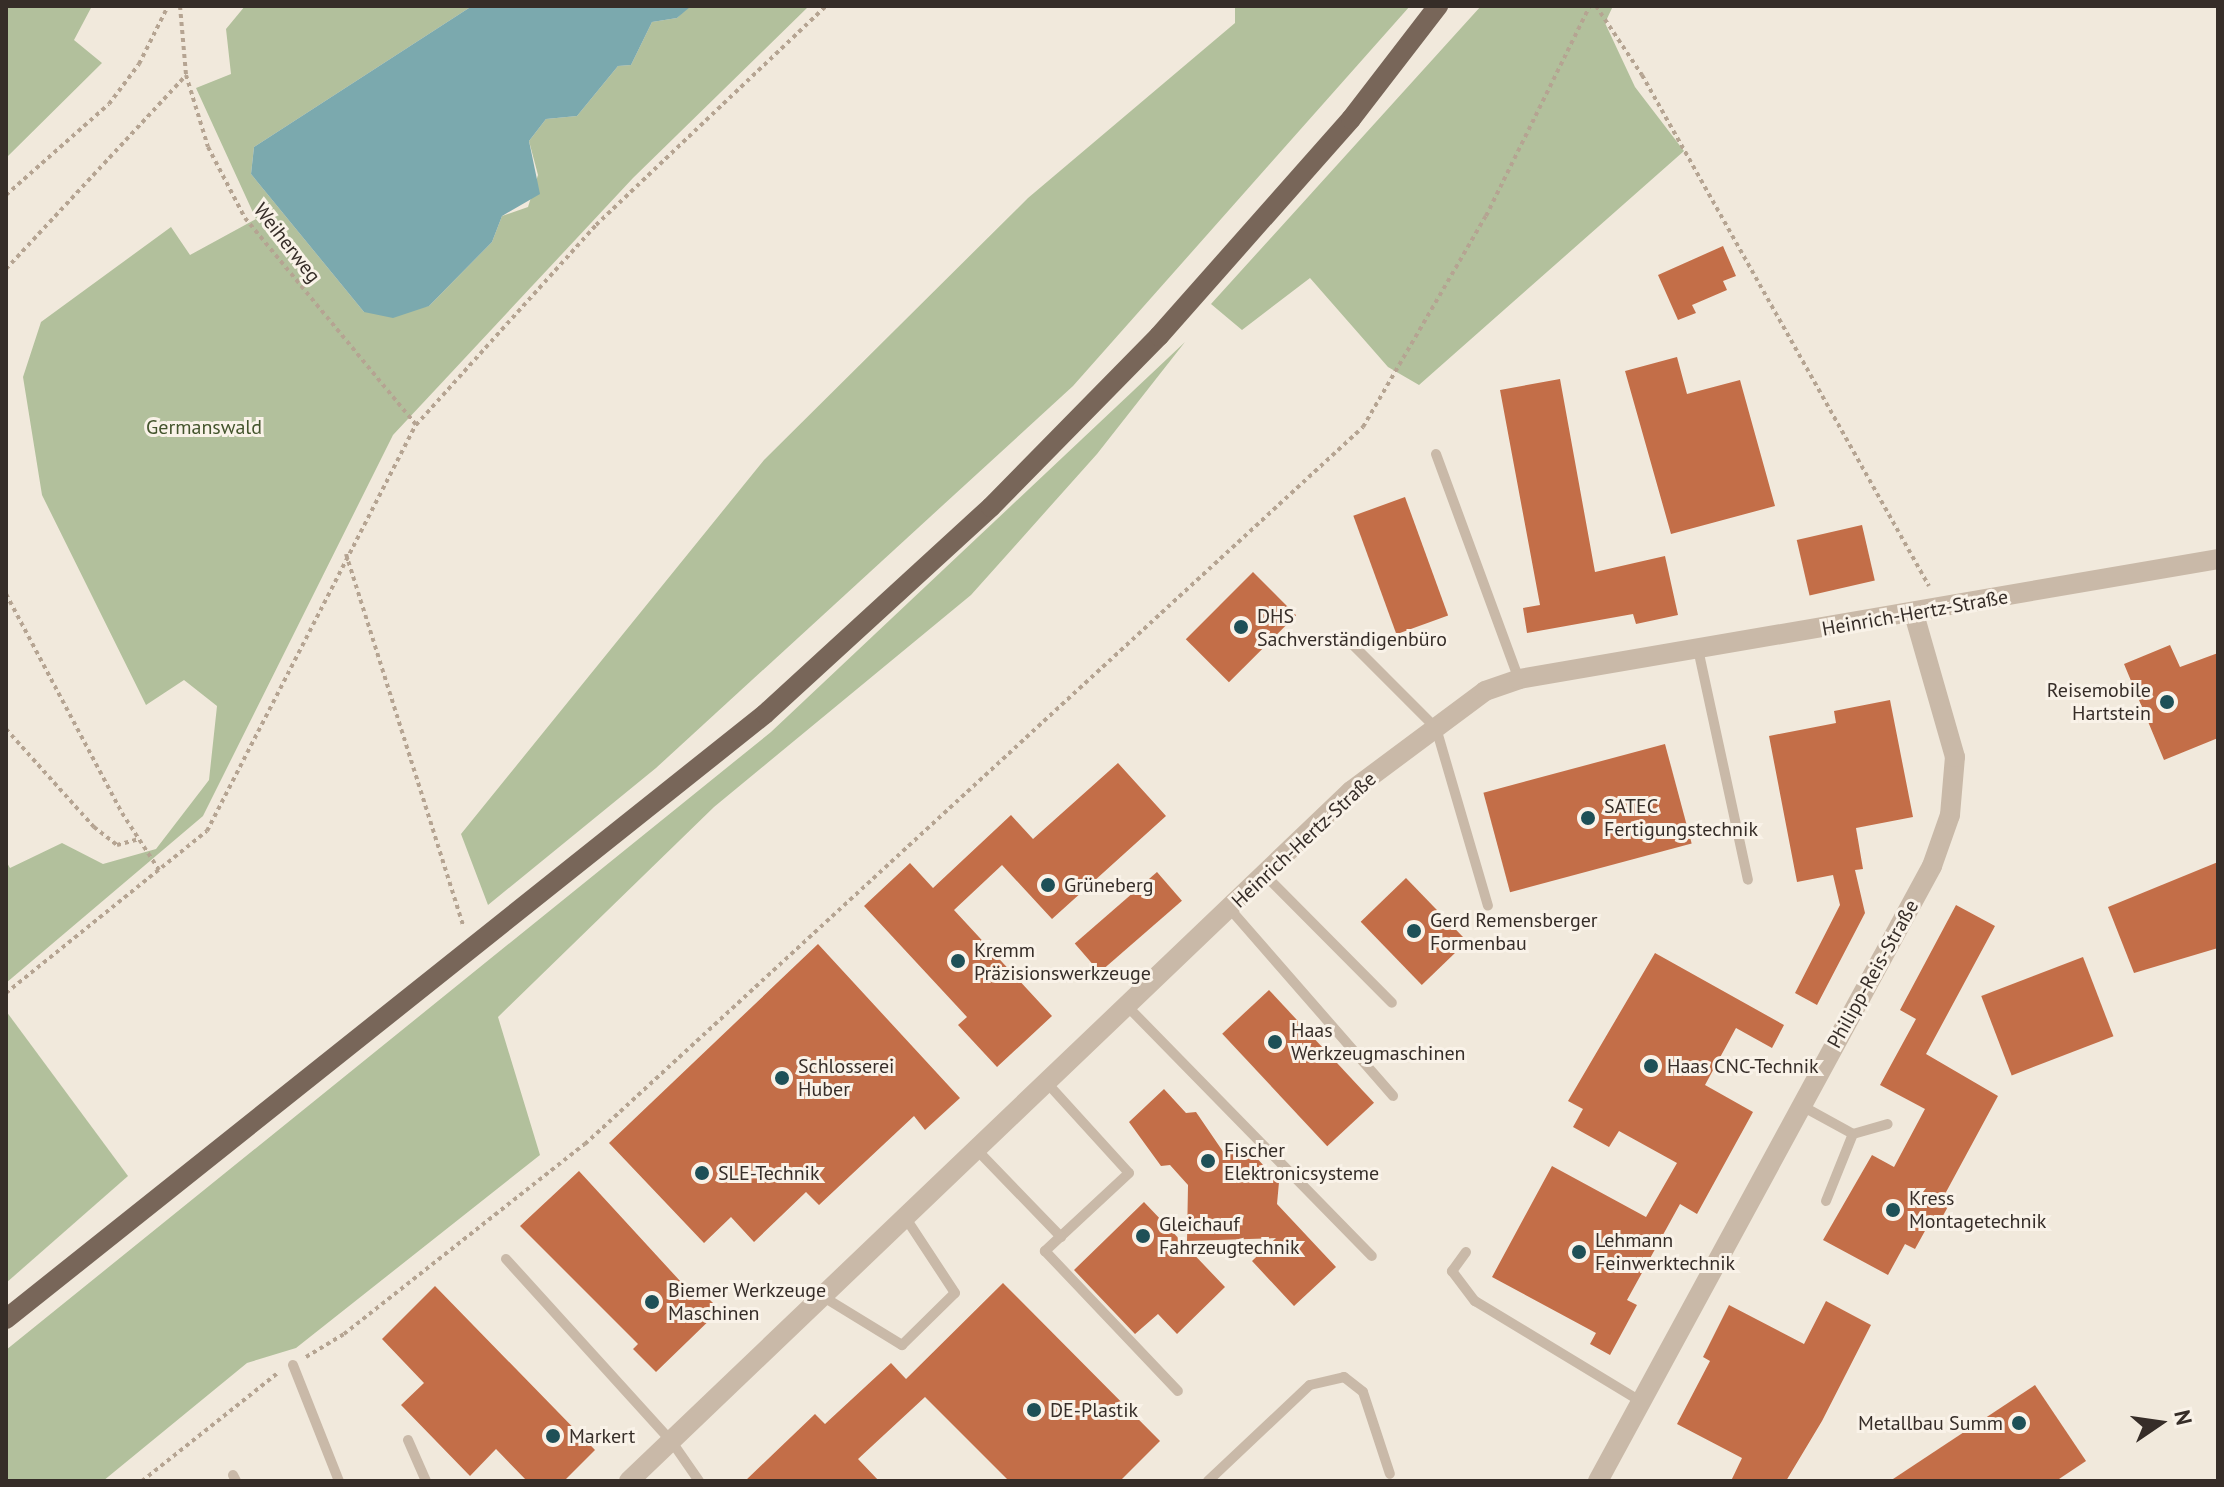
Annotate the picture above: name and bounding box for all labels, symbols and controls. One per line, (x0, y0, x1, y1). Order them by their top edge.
street label: Weiherweg (249, 198, 325, 288)
park label: Germanswald (146, 415, 262, 439)
street label: Heinrich-Hertz-Straße (1820, 585, 2010, 641)
place label: DHS Sachverständigenbüro (1257, 604, 1447, 651)
marker: DHS Sachverständigenbüro (1232, 618, 1250, 636)
place label: Reisemobile Hartstein (2047, 678, 2151, 725)
marker: Reisemobile Hartstein (2158, 693, 2176, 711)
street label: Heinrich-Hertz-Straße (1227, 767, 1381, 913)
place label: SATEC Fertigungstechnik (1604, 794, 1758, 841)
marker: SATEC Fertigungstechnik (1579, 809, 1597, 827)
place label: Grüneberg (1064, 873, 1153, 897)
marker: Grüneberg (1039, 876, 1057, 894)
street label: Philipp-Reis-Straße (1822, 896, 1924, 1052)
place label: Gerd Remensberger Formenbau (1430, 908, 1598, 955)
marker: Gerd Remensberger Formenbau (1405, 922, 1423, 940)
place label: Kremm Präzisionswerkzeuge (974, 938, 1151, 985)
marker: Kremm Präzisionswerkzeuge (949, 952, 967, 970)
place label: Haas Werkzeugmaschinen (1291, 1018, 1465, 1065)
marker: Haas Werkzeugmaschinen (1266, 1033, 1284, 1051)
place label: Schlosserei Huber (798, 1054, 894, 1101)
place label: Haas CNC-Technik (1667, 1054, 1819, 1078)
marker: Haas CNC-Technik (1642, 1057, 1660, 1075)
marker: Schlosserei Huber (773, 1069, 791, 1087)
place label: Fischer Elektronicsysteme (1224, 1138, 1379, 1185)
marker: Fischer Elektronicsysteme (1199, 1152, 1217, 1170)
place label: SLE-Technik (718, 1161, 820, 1185)
marker: SLE-Technik (693, 1164, 711, 1182)
place label: Kress Montagetechnik (1909, 1186, 2046, 1233)
marker: Kress Montagetechnik (1884, 1201, 1902, 1219)
place label: Gleichauf Fahrzeugtechnik (1159, 1212, 1300, 1259)
marker: Gleichauf Fahrzeugtechnik (1134, 1227, 1152, 1245)
place label: Lehmann Feinwerktechnik (1595, 1228, 1735, 1275)
marker: Lehmann Feinwerktechnik (1570, 1243, 1588, 1261)
place label: Biemer Werkzeuge Maschinen (668, 1278, 826, 1325)
marker: Biemer Werkzeuge Maschinen (643, 1293, 661, 1311)
north arrow (2120, 1383, 2200, 1463)
place label: DE-Plastik (1050, 1398, 1138, 1422)
marker: DE-Plastik (1025, 1401, 1043, 1419)
text: N (2168, 1407, 2199, 1428)
place label: Metallbau Summ (1858, 1411, 2003, 1435)
marker: Metallbau Summ (2010, 1414, 2028, 1432)
place label: Markert (569, 1424, 635, 1448)
marker: Markert (544, 1427, 562, 1445)

